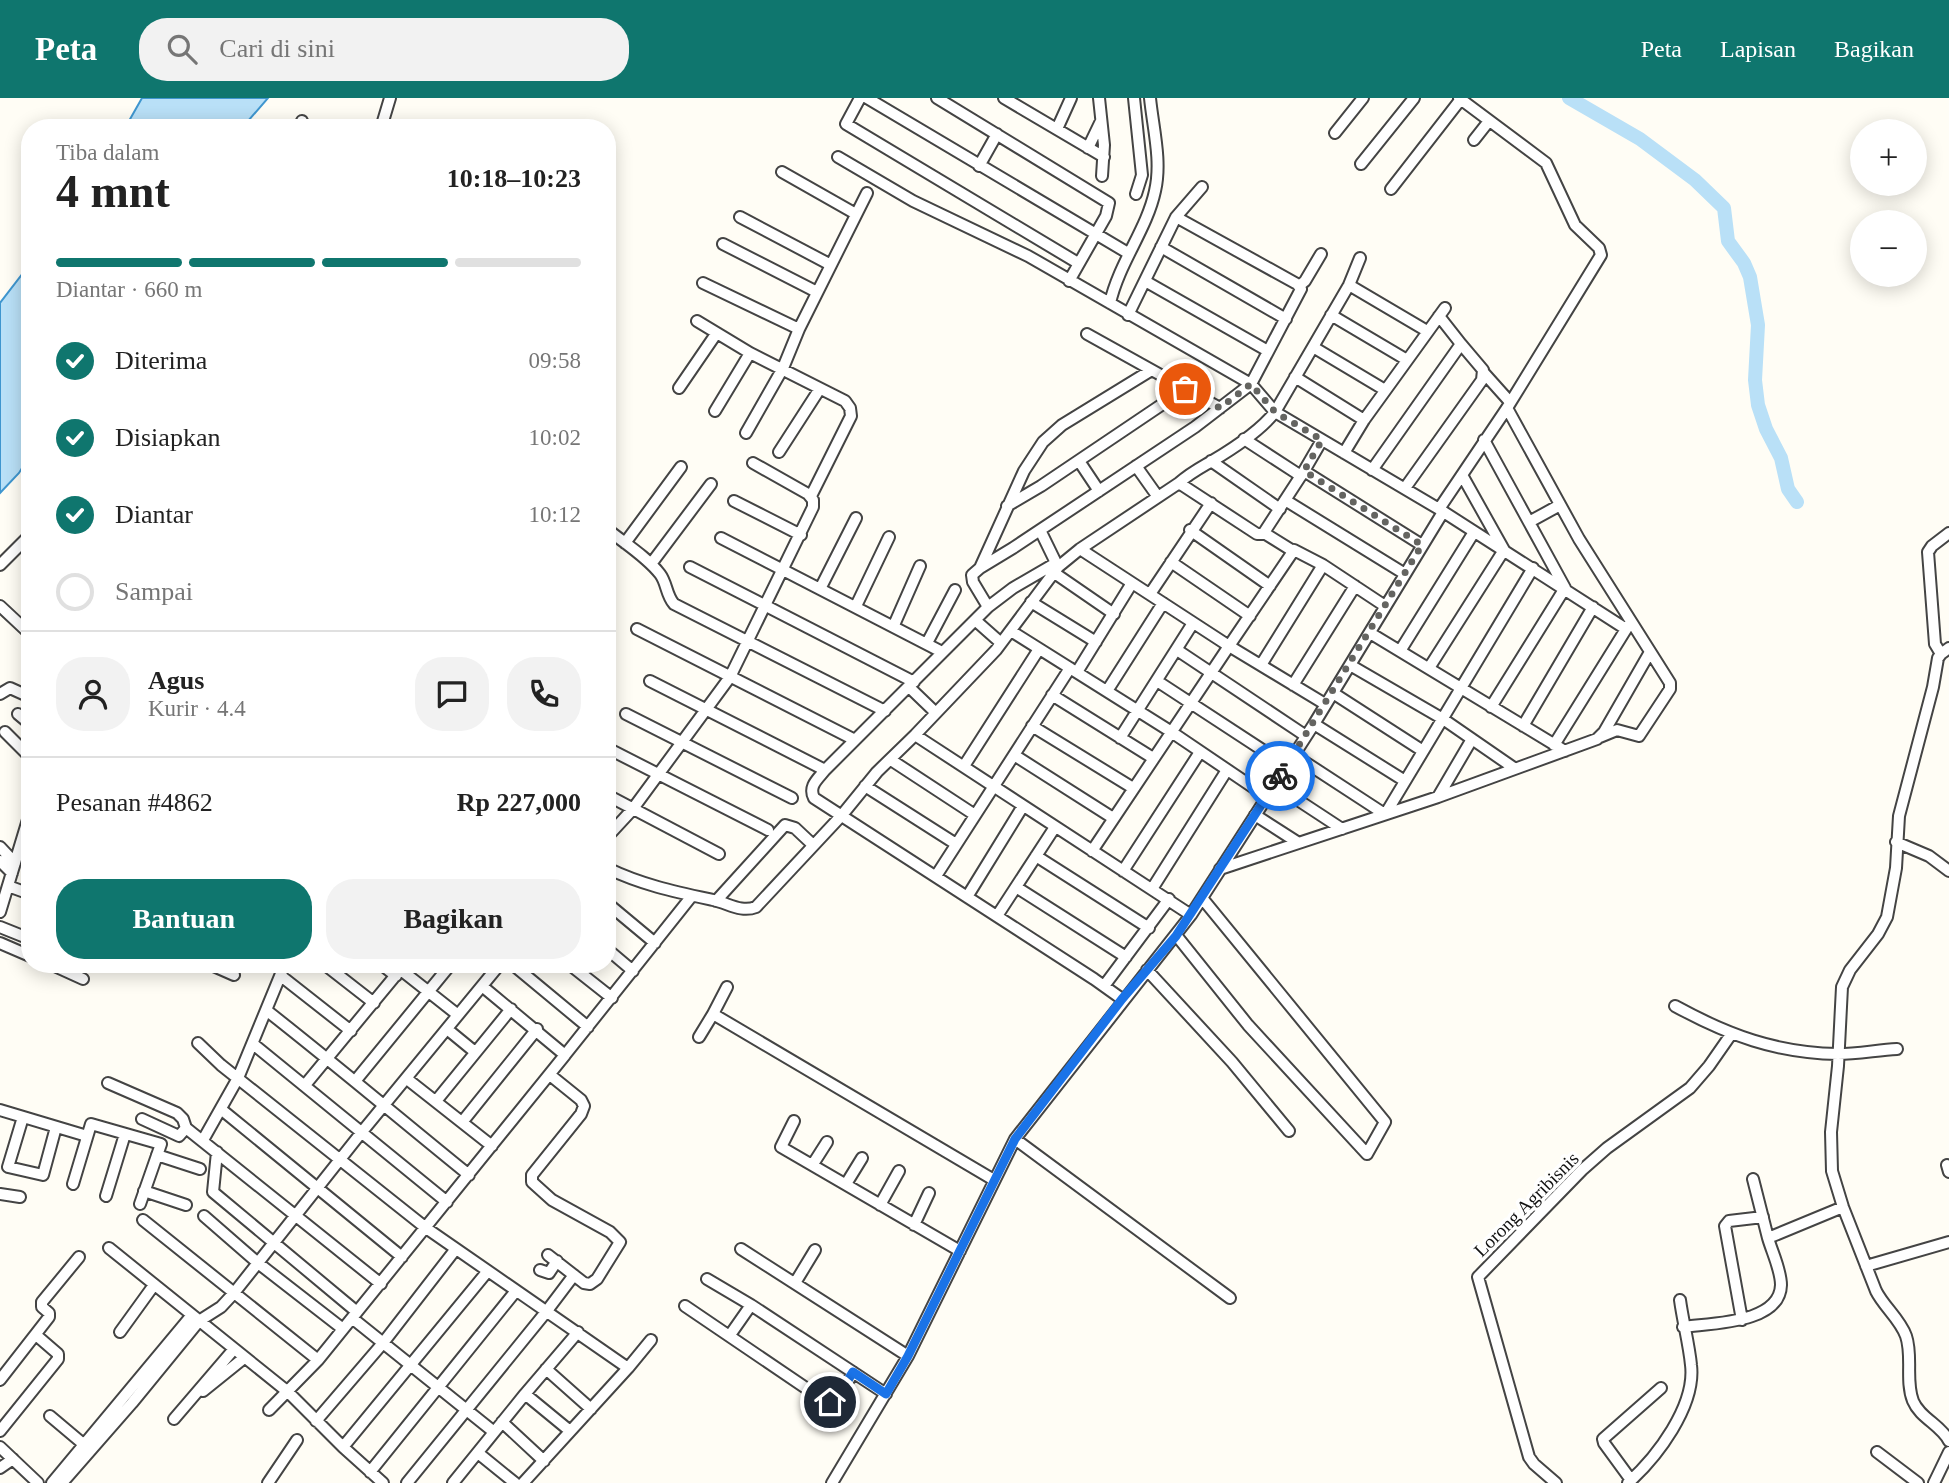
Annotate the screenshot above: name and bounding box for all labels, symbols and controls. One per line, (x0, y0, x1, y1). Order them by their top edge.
search box (139, 18, 629, 81)
icon: search (163, 30, 201, 68)
text: Peta (35, 31, 97, 67)
text: Cari di sini (219, 34, 335, 63)
text: Peta (1641, 36, 1682, 62)
text: Lapisan (1720, 36, 1796, 62)
text: Bagikan (1834, 36, 1914, 62)
map controls (1850, 119, 1927, 287)
button: + (1850, 119, 1927, 196)
text: Tiba dalam (56, 140, 159, 165)
text: 10:18–10:23 (447, 164, 581, 193)
text: 4 mnt (56, 166, 170, 217)
button: − (1850, 210, 1927, 287)
text: Diantar · 660 m (56, 277, 202, 302)
icon: check (56, 342, 94, 380)
text: Diterima (115, 346, 207, 375)
text: 09:58 (529, 348, 581, 373)
pin (1155, 359, 1215, 419)
icon: bag (1166, 370, 1204, 408)
icon: check (56, 419, 94, 457)
text: Disiapkan (115, 423, 220, 452)
text: 10:02 (529, 425, 581, 450)
icon: check (56, 496, 94, 534)
text: Diantar (115, 500, 193, 529)
text: 10:12 (529, 502, 581, 527)
text: Sampai (115, 577, 193, 606)
button: person (56, 657, 130, 731)
button: chat (415, 657, 489, 731)
button: phone (507, 657, 581, 731)
text: Agus (148, 666, 204, 695)
text: Kurir · 4.4 (148, 696, 246, 721)
courier (1245, 741, 1315, 811)
icon: bike (1261, 757, 1299, 795)
text: Pesanan #4862 (56, 788, 213, 817)
text: Rp 227,000 (457, 788, 581, 817)
button: Bantuan (56, 879, 312, 959)
button: Bagikan (326, 879, 581, 959)
street label: Lorong Agribisnis (1470, 1148, 1583, 1261)
pin (800, 1372, 860, 1432)
icon: home (811, 1383, 849, 1421)

